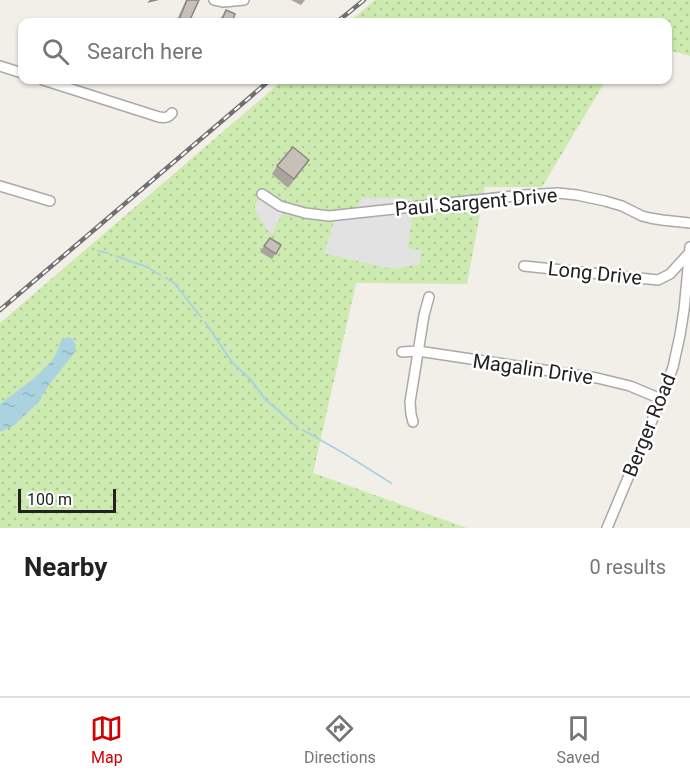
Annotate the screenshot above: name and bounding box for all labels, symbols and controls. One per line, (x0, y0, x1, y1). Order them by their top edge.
search box (18, 18, 672, 84)
icon: search (39, 35, 72, 68)
text: Search here (87, 39, 203, 64)
street label: Paul Sargent Drive (394, 183, 558, 221)
street label: Long Drive (547, 256, 643, 290)
street label: Magalin Drive (471, 349, 595, 389)
street label: Berger Road (617, 370, 681, 480)
scale bar (18, 486, 116, 514)
text: 100 m (27, 490, 72, 509)
text: Nearby (24, 552, 107, 582)
text: 0 results (590, 555, 666, 579)
tab: Map (90, 712, 123, 767)
tab: Directions (304, 712, 376, 767)
tab: Saved (556, 712, 600, 767)

